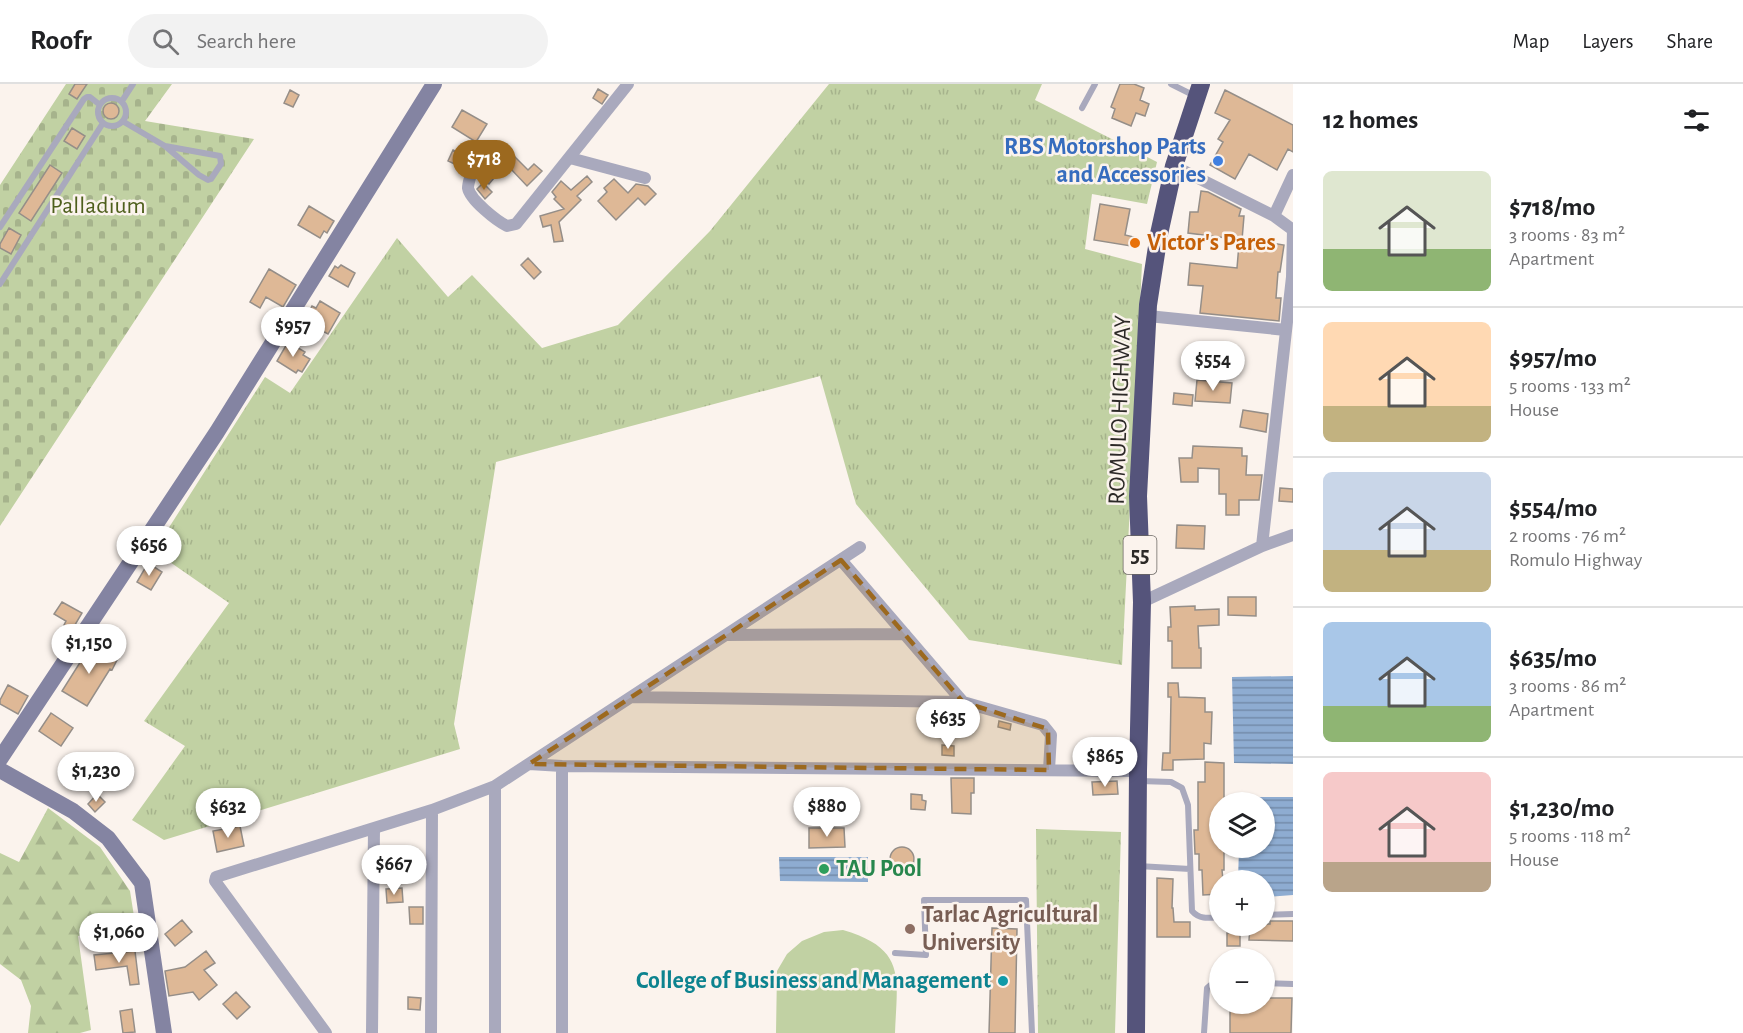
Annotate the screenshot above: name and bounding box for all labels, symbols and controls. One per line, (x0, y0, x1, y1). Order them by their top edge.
search box (128, 14, 548, 68)
icon: search (149, 25, 182, 58)
text: Roofr (30, 27, 92, 55)
text: Search here (197, 30, 296, 52)
text: Map (1513, 31, 1549, 52)
text: Layers (1582, 31, 1633, 52)
text: Share (1666, 31, 1713, 52)
icon: filters (1680, 104, 1713, 137)
text: 12 homes (1323, 107, 1418, 133)
place label: RBS Motorshop Parts and Accessories (1004, 135, 1206, 187)
pin: $718 (448, 140, 520, 191)
text: $718 (467, 149, 501, 169)
marker: RBS Motorshop Parts and Accessories (1211, 154, 1225, 168)
park label: Palladium (50, 194, 146, 218)
text: $718/mo (1509, 194, 1595, 220)
icon: home (1371, 195, 1443, 267)
text: 3 rooms · 83 m² (1509, 225, 1625, 245)
place label: Victor's Pares (1147, 231, 1276, 255)
marker: Victor's Pares (1128, 236, 1142, 250)
text: Apartment (1509, 249, 1594, 269)
pin: $957 (257, 307, 329, 358)
street label: ROMULO HIGHWAY (1105, 314, 1135, 505)
text: $957 (275, 316, 311, 336)
pin: $554 (1177, 341, 1249, 392)
text: $957/mo (1509, 345, 1597, 371)
icon: home (1371, 346, 1443, 418)
text: $554 (1195, 350, 1231, 370)
text: 5 rooms · 133 m² (1509, 376, 1631, 396)
text: House (1509, 400, 1559, 420)
text: $554/mo (1509, 495, 1597, 521)
icon: home (1371, 496, 1443, 568)
pin: $656 (113, 526, 185, 577)
text: 2 rooms · 76 m² (1509, 526, 1626, 546)
text: $656 (131, 535, 167, 555)
road number: 55 (1124, 536, 1156, 574)
text: Romulo Highway (1509, 550, 1642, 570)
pin: $1,150 (40, 624, 138, 675)
text: $1,150 (65, 633, 113, 653)
text: $635/mo (1509, 645, 1597, 671)
icon: home (1371, 646, 1443, 718)
text: 3 rooms · 86 m² (1509, 676, 1626, 696)
pin: $635 (912, 699, 984, 750)
text: Apartment (1509, 700, 1594, 720)
text: $635 (930, 708, 966, 728)
pin: $865 (1069, 737, 1141, 788)
text: $865 (1086, 746, 1124, 766)
pin: $1,230 (47, 752, 145, 803)
text: $1,230 (71, 761, 121, 781)
pin: $880 (791, 787, 863, 838)
pin: $632 (192, 788, 264, 839)
map controls (1209, 792, 1275, 1014)
button: layers (1209, 792, 1275, 858)
text: $1,230/mo (1509, 795, 1614, 821)
text: $880 (807, 796, 847, 816)
icon: home (1371, 796, 1443, 868)
text: $632 (210, 797, 246, 817)
text: 5 rooms · 118 m² (1509, 826, 1631, 846)
pin: $667 (358, 845, 430, 896)
text: House (1509, 850, 1559, 870)
text: $667 (376, 854, 412, 874)
place label: TAU Pool (836, 857, 922, 881)
marker: TAU Pool (817, 862, 831, 876)
button: + (1209, 870, 1275, 936)
place label: Tarlac Agricultural University (922, 903, 1098, 955)
pin: $1,060 (70, 913, 168, 964)
text: $1,060 (93, 922, 145, 942)
marker: Tarlac Agricultural University (903, 922, 917, 936)
button: − (1209, 948, 1275, 1014)
place label: College of Business and Management (636, 969, 991, 993)
marker: College of Business and Management (996, 974, 1010, 988)

